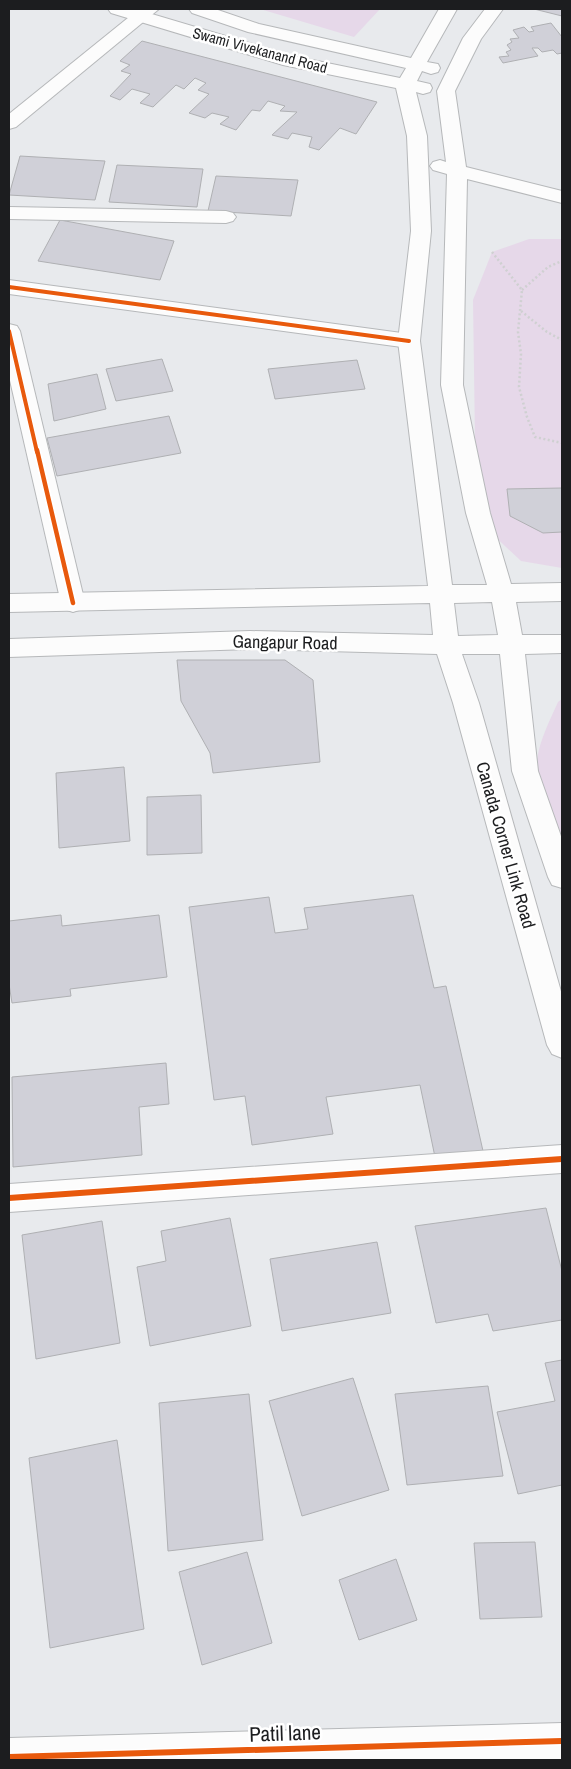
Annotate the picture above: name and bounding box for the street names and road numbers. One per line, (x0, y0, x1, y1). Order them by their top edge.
street label: Swami Vivekanand Road (190, 22, 330, 78)
street label: Gangapur Road (232, 629, 338, 655)
street label: Canada Corner Link Road (470, 759, 542, 931)
street label: Patil lane (249, 1717, 321, 1749)

